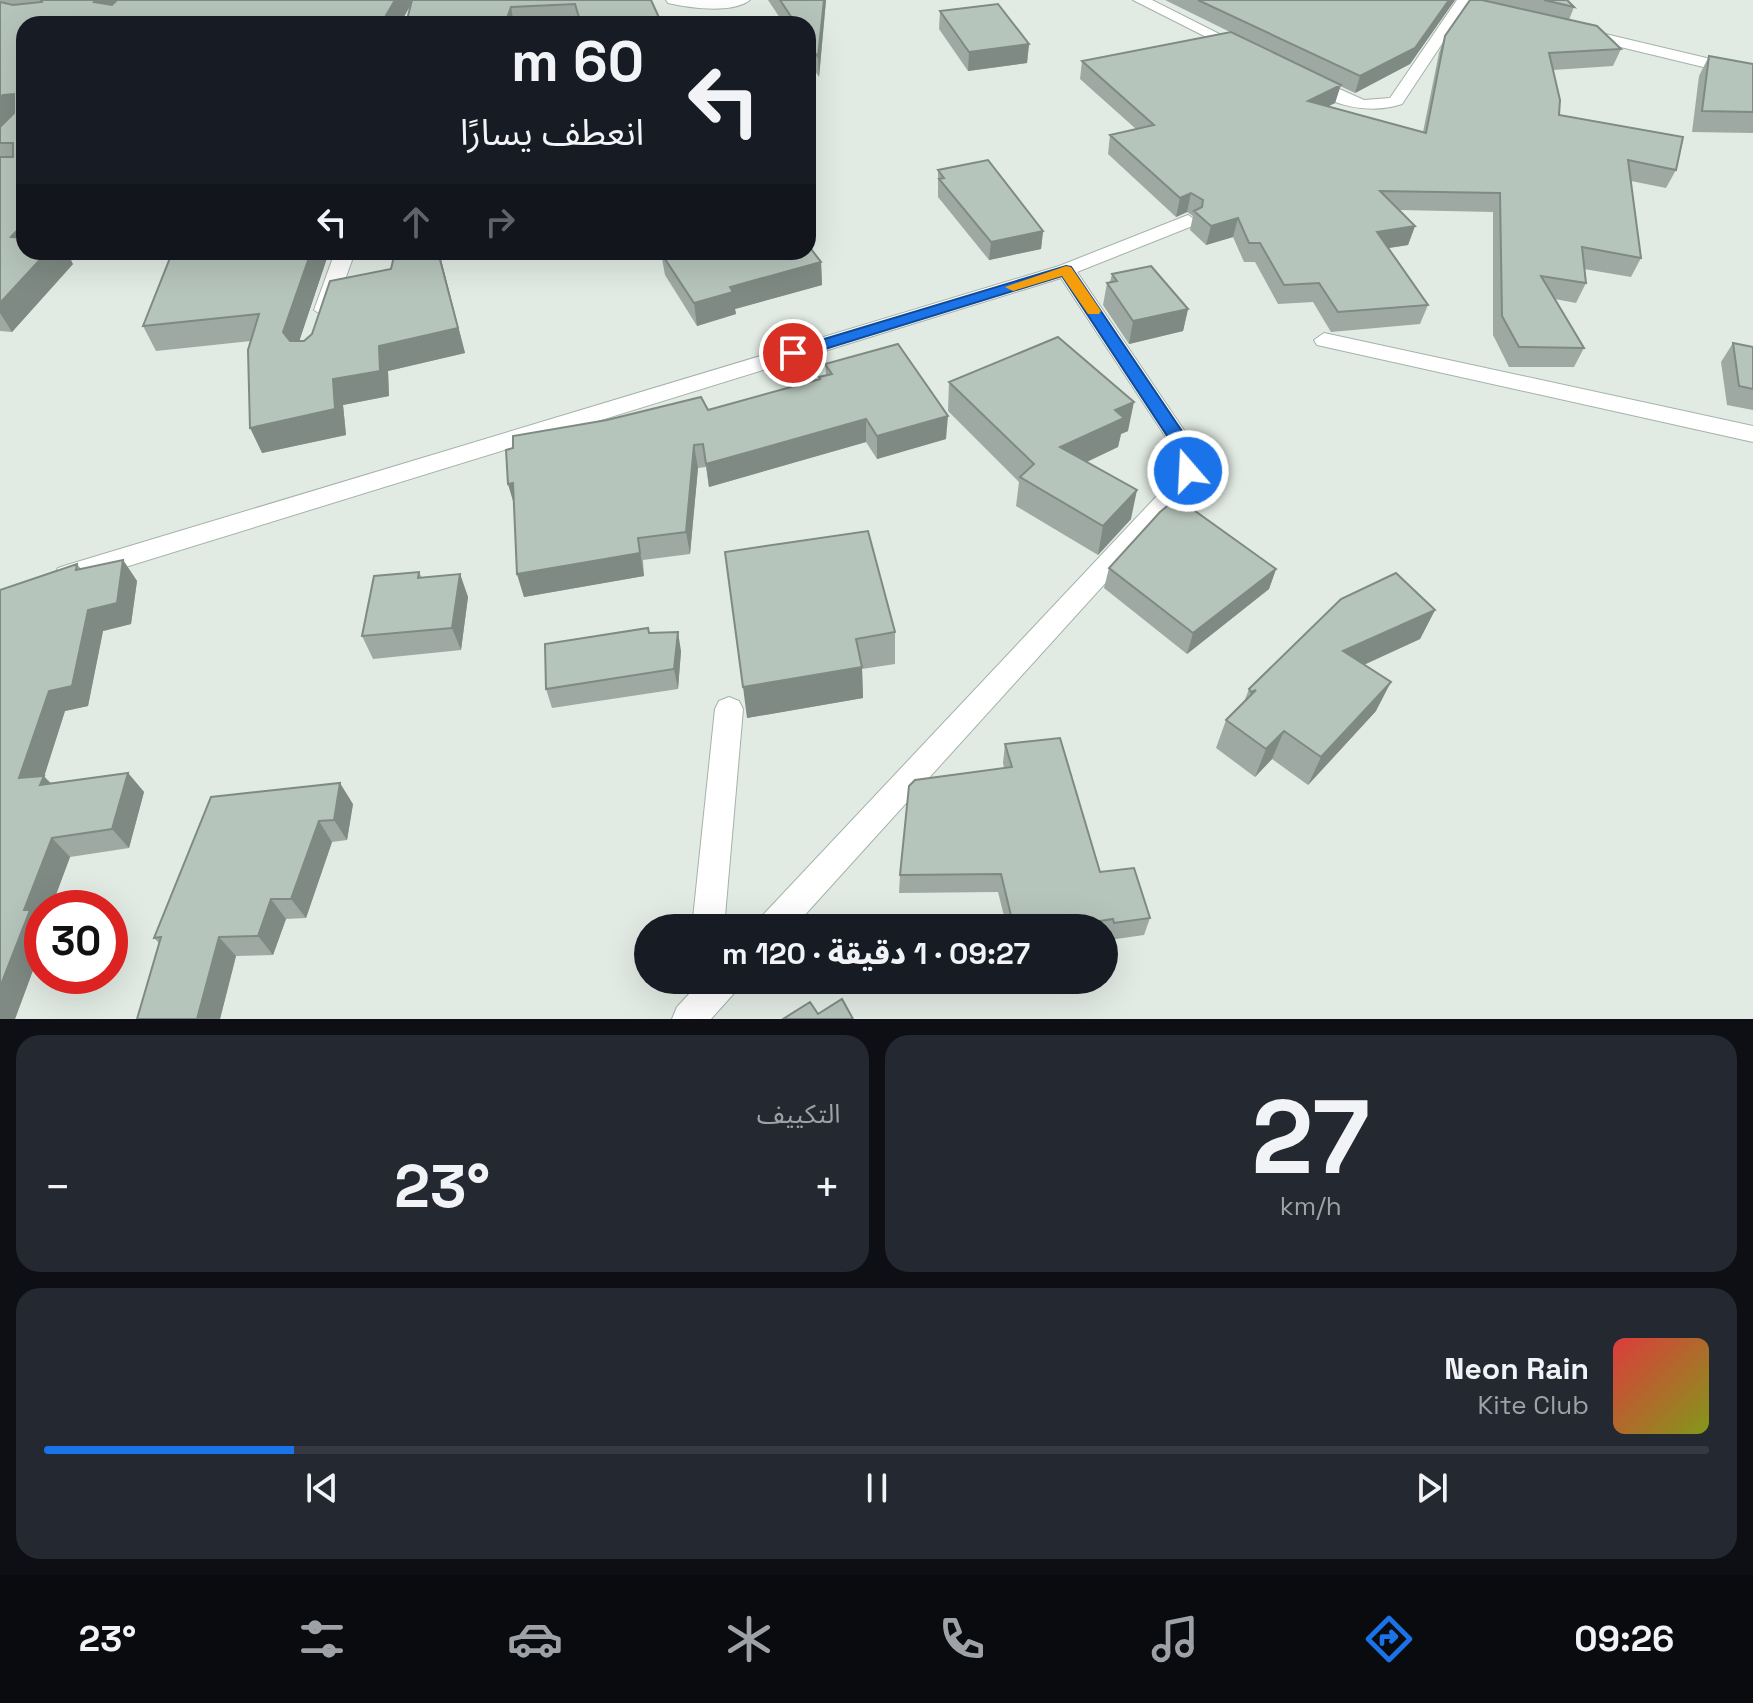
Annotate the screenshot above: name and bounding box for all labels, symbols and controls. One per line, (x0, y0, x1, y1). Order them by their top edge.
text: 60 m (511, 26, 644, 97)
icon: left (672, 48, 776, 152)
text: انعطف يسارًا (460, 110, 644, 156)
icon: left (310, 200, 354, 244)
icon: ahead (394, 200, 438, 244)
icon: right (478, 200, 522, 244)
pin (759, 319, 827, 387)
icon: arrive (771, 331, 815, 375)
position arrow (1146, 429, 1230, 513)
speed limit sign: 30 (24, 890, 128, 994)
text: 09:27 · 1 دقيقة · 120 m (722, 934, 1030, 973)
text: 27 (1252, 1071, 1370, 1203)
text: التكييف (757, 1097, 841, 1131)
text: 23° (394, 1148, 490, 1225)
text: − (44, 1159, 71, 1215)
text: + (813, 1159, 840, 1215)
text: km/h (1280, 1189, 1342, 1223)
text: Neon Rain (1444, 1349, 1589, 1388)
text: Kite Club (1477, 1388, 1589, 1422)
icon: previous (300, 1466, 344, 1510)
icon: pause (855, 1466, 899, 1510)
icon: next (1410, 1466, 1454, 1510)
icon: filters (294, 1611, 350, 1667)
icon: car (507, 1611, 563, 1667)
icon: climate (721, 1611, 777, 1667)
icon: phone (934, 1611, 990, 1667)
icon: music (1147, 1611, 1203, 1667)
icon: directions (1361, 1611, 1417, 1667)
text: 23° (79, 1616, 136, 1662)
text: 09:26 (1574, 1616, 1674, 1662)

